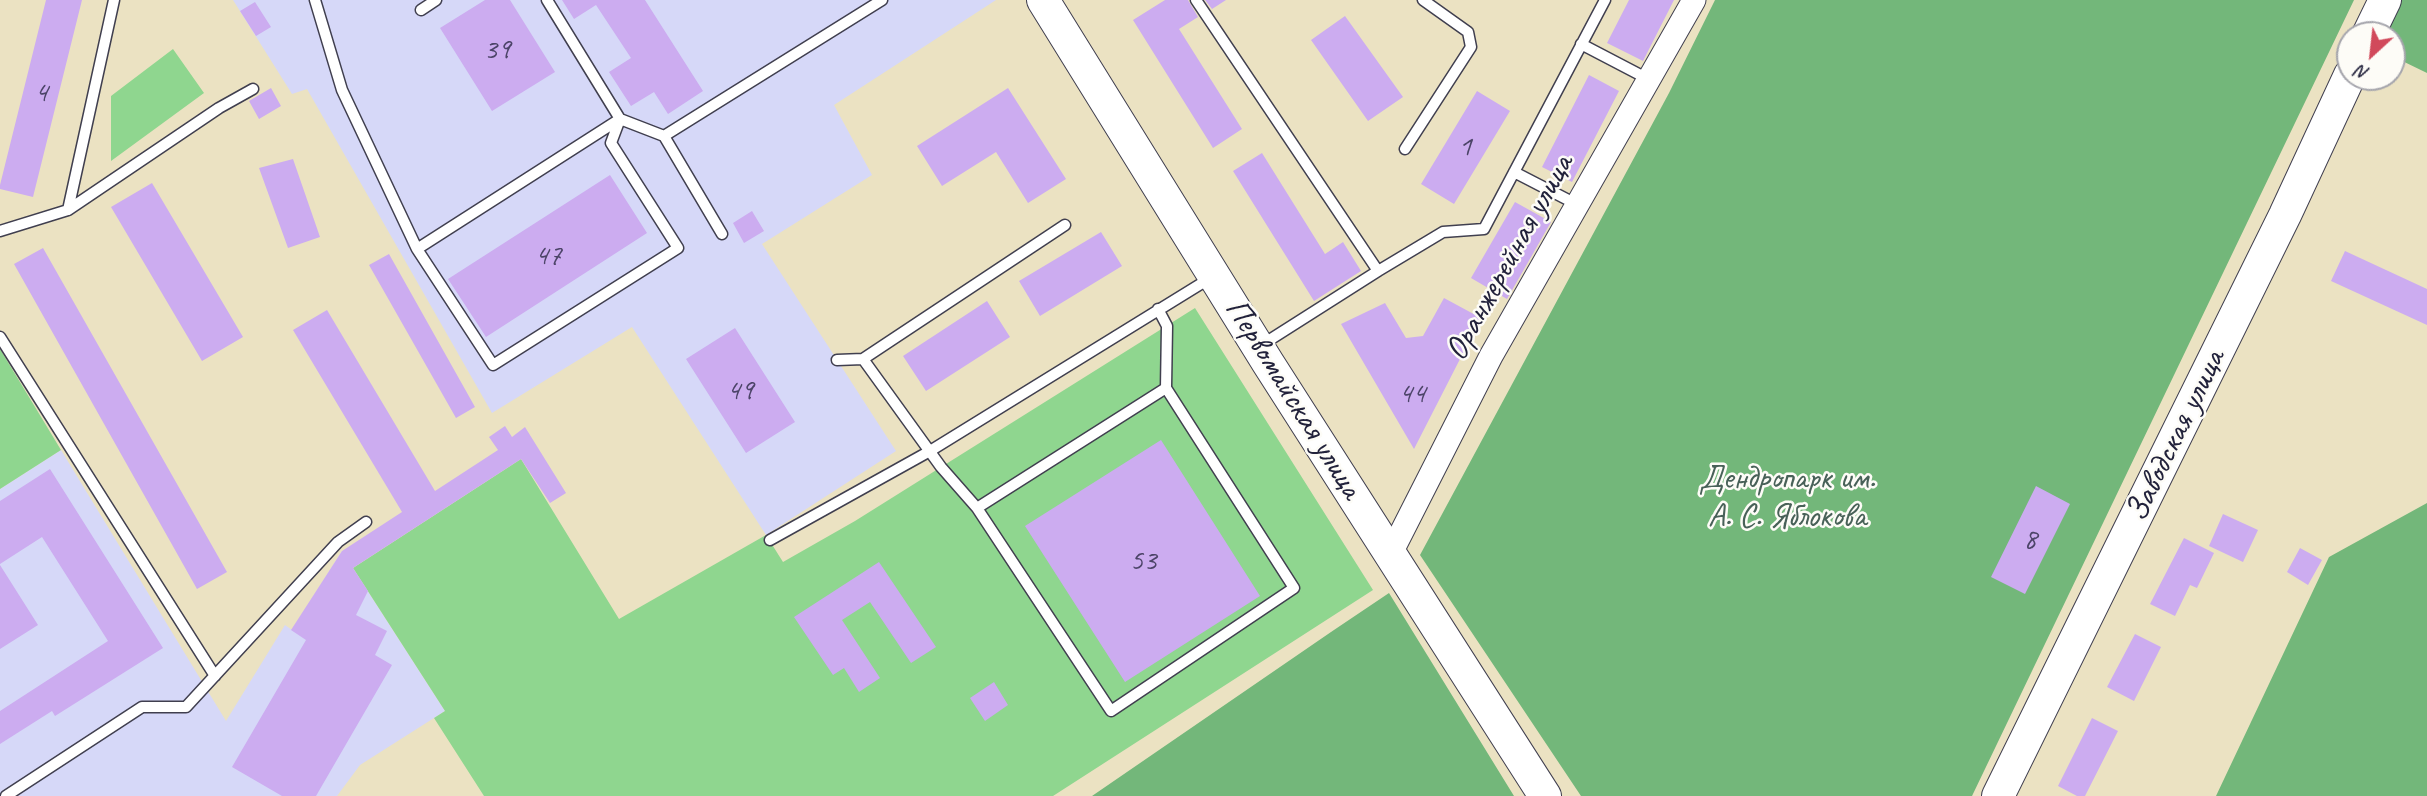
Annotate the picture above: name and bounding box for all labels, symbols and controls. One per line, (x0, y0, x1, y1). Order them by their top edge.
north arrow (2336, 21, 2406, 91)
house number: 39 (484, 32, 510, 68)
text: N (2352, 60, 2373, 86)
house number: 4 (34, 75, 48, 111)
house number: 1 (1458, 129, 1472, 165)
street label: Оранжерейная улица (1437, 148, 1583, 368)
house number: 47 (535, 238, 561, 274)
street label: Первомайская улица (1216, 292, 1370, 506)
street label: Заводская улица (2117, 344, 2235, 528)
house number: 49 (727, 373, 753, 409)
house number: 44 (1399, 376, 1425, 412)
park label: Дендропарк им. А. С. Яблокова (1699, 459, 1875, 537)
house number: 8 (2023, 522, 2037, 558)
house number: 53 (1130, 543, 1156, 579)

